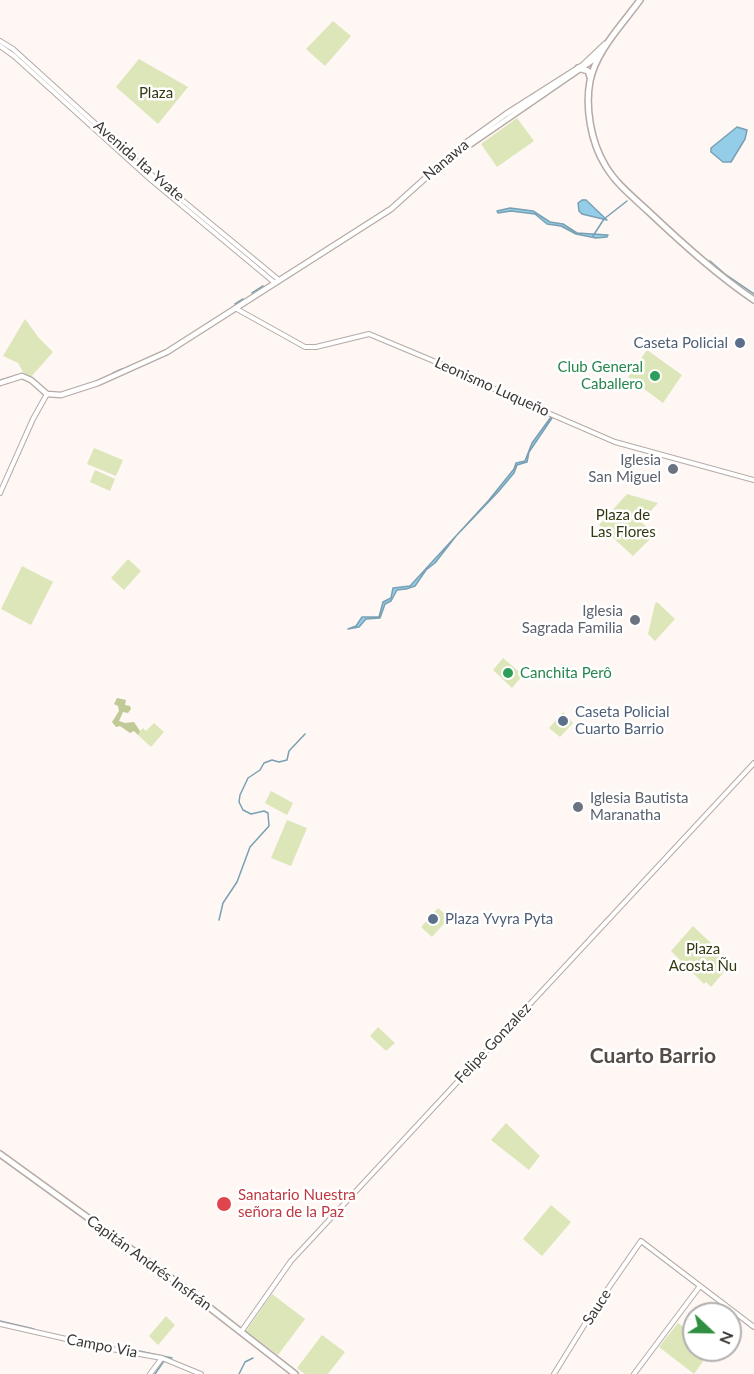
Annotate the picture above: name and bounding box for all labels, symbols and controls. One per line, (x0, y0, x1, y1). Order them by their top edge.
park label: Plaza (139, 84, 173, 102)
street label: Avenida Ita Yvate (90, 117, 188, 205)
street label: Nanawa (420, 136, 472, 184)
place label: Caseta Policial (633, 334, 728, 352)
marker: Caseta Policial (733, 336, 747, 350)
street label: Leonismo Luqueño (432, 354, 552, 420)
place label: Club General Caballero (557, 358, 643, 393)
marker: Club General Caballero (648, 369, 662, 383)
place label: Iglesia San Miguel (588, 451, 661, 486)
marker: Iglesia San Miguel (666, 462, 680, 476)
park label: Plaza de Las Flores (590, 506, 656, 541)
place label: Iglesia Sagrada Familia (522, 602, 623, 637)
marker: Iglesia Sagrada Familia (628, 613, 642, 627)
place label: Canchita Perô (520, 664, 612, 682)
marker: Canchita Perô (501, 666, 515, 680)
place label: Caseta Policial Cuarto Barrio (575, 703, 670, 738)
marker: Caseta Policial Cuarto Barrio (556, 714, 570, 728)
place label: Iglesia Bautista Maranatha (590, 789, 689, 824)
marker: Iglesia Bautista Maranatha (571, 800, 585, 814)
place label: Plaza Yvyra Pyta (445, 910, 553, 928)
marker: Plaza Yvyra Pyta (426, 912, 440, 926)
park label: Plaza Acosta Ñu (669, 940, 737, 975)
street label: Felipe Gonzalez (451, 999, 535, 1087)
district label: Cuarto Barrio (590, 1043, 716, 1069)
place label: Sanatario Nuestra señora de la Paz (238, 1186, 356, 1221)
marker: Sanatario Nuestra señora de la Paz (215, 1195, 233, 1213)
street label: Capitán Andrés Insfrán (83, 1212, 215, 1314)
street label: Sauce (579, 1286, 615, 1328)
north arrow (682, 1302, 742, 1362)
text: N (716, 1329, 738, 1347)
street label: Campo Via (65, 1330, 139, 1362)

